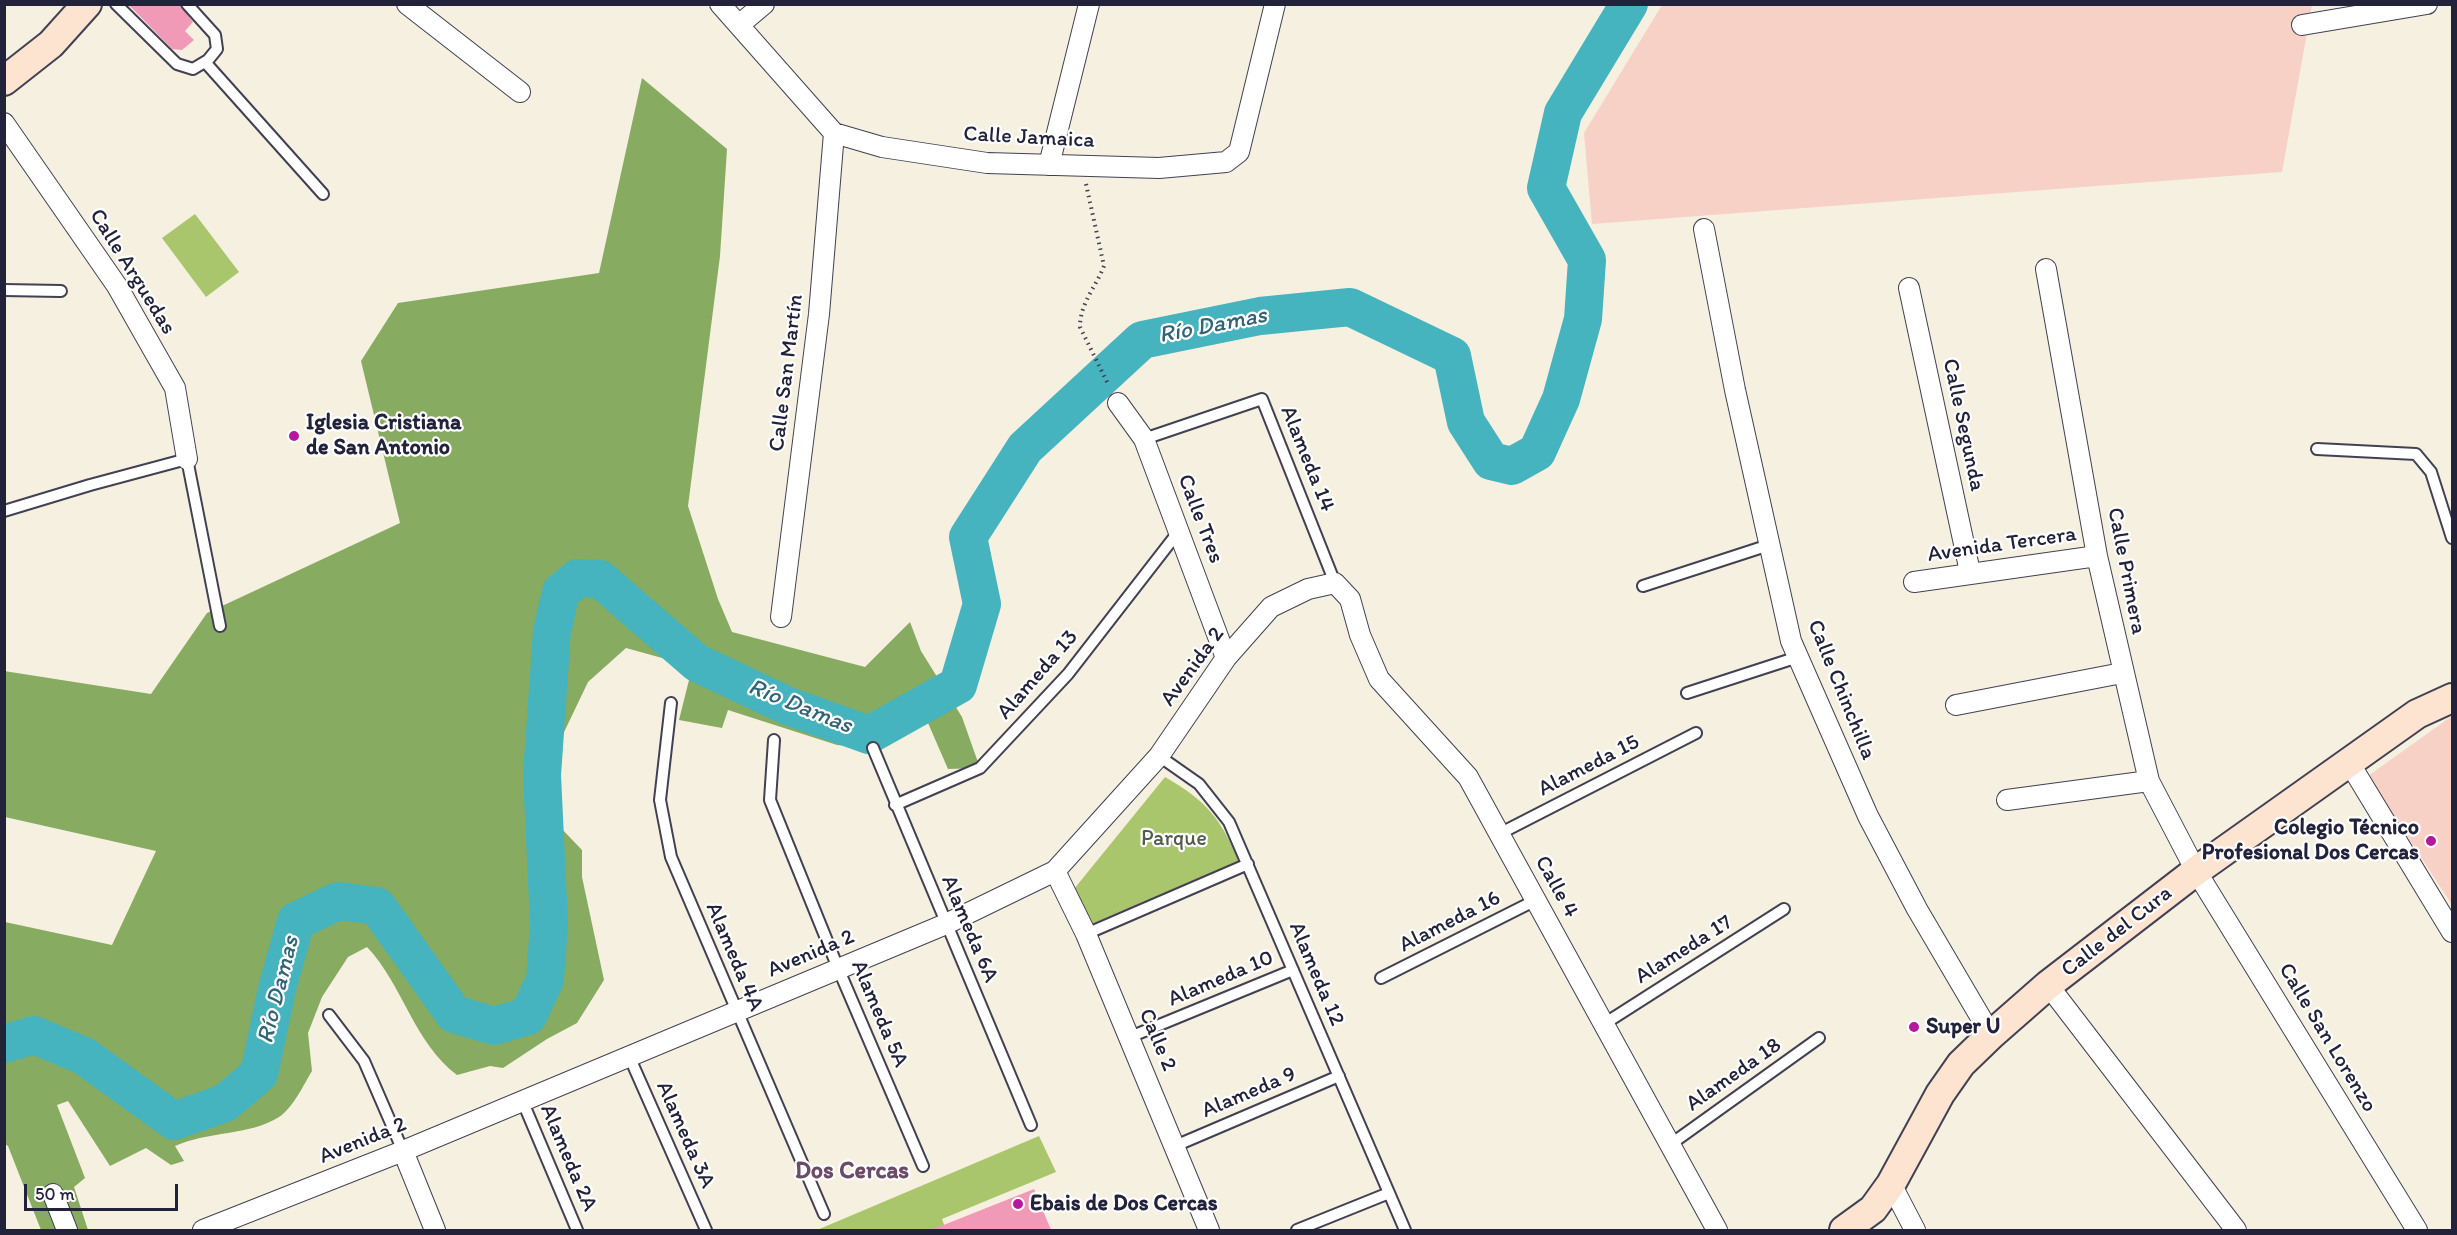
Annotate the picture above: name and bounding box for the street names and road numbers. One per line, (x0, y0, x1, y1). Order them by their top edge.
street label: Calle Jamaica (963, 121, 1095, 155)
street label: Calle Arguedas (83, 204, 181, 340)
street label: Calle San Martín (764, 293, 810, 453)
street label: Calle Segunda (1936, 356, 1990, 494)
street label: Alameda 14 (1274, 402, 1340, 516)
street label: Calle Tres (1171, 471, 1229, 567)
street label: Calle Primera (2101, 505, 2151, 637)
street label: Avenida Tercera (1926, 521, 2078, 569)
street label: Calle Chinchilla (1801, 616, 1881, 764)
street label: Avenida 2 (1155, 622, 1231, 712)
street label: Alameda 13 (992, 625, 1084, 725)
street label: Alameda 15 (1534, 729, 1644, 803)
street label: Calle 4 (1528, 851, 1584, 923)
street label: Alameda 6A (935, 871, 1003, 987)
street label: Calle del Cura (2057, 881, 2177, 983)
street label: Alameda 16 (1395, 885, 1505, 959)
street label: Alameda 4A (699, 899, 769, 1015)
street label: Alameda 17 (1631, 910, 1737, 990)
street label: Alameda 12 (1282, 918, 1350, 1030)
street label: Avenida 2 (764, 924, 858, 984)
street label: Alameda 10 (1164, 945, 1278, 1013)
street label: Alameda 5A (845, 956, 913, 1072)
street label: Calle San Lorenzo (2272, 959, 2382, 1117)
street label: Calle 2 (1132, 1005, 1182, 1075)
street label: Alameda 18 (1681, 1032, 1787, 1118)
street label: Alameda 9 (1198, 1061, 1300, 1125)
street label: Alameda 3A (650, 1077, 720, 1193)
street label: Alameda 2A (534, 1100, 602, 1216)
street label: Avenida 2 (316, 1112, 410, 1170)

